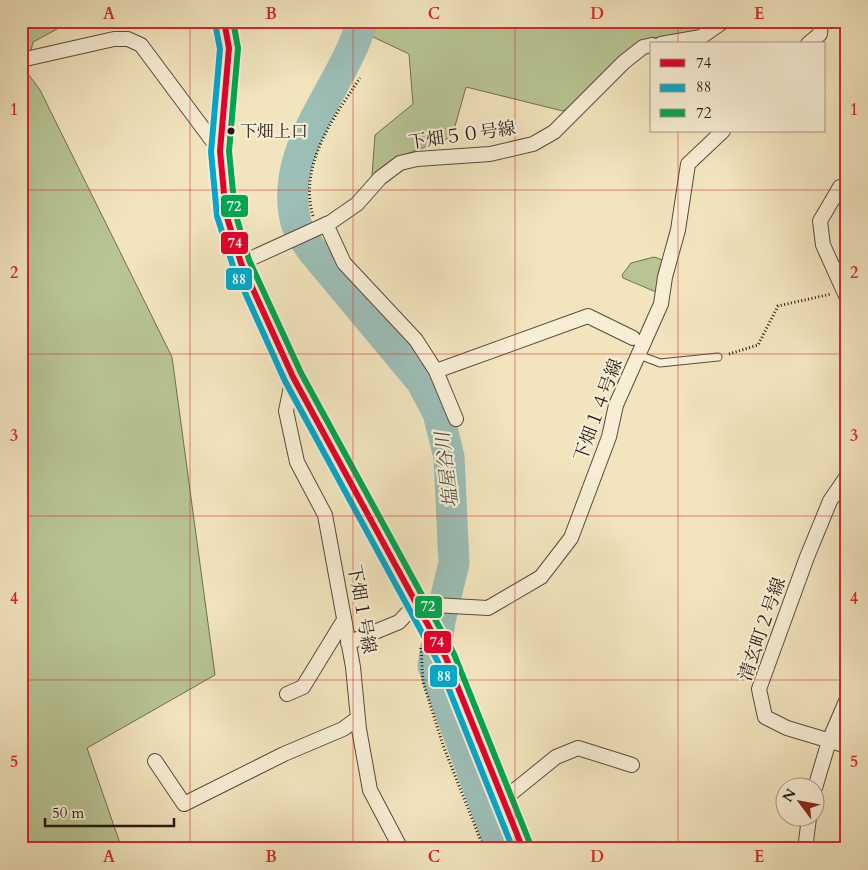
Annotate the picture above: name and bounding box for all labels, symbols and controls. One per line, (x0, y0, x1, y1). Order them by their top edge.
text: A (103, 3, 115, 25)
text: B (265, 3, 277, 25)
text: C (428, 3, 440, 25)
text: D (590, 3, 604, 25)
text: E (754, 3, 764, 25)
legend (650, 42, 826, 132)
text: 74 (696, 53, 712, 73)
text: 88 (696, 77, 711, 97)
text: 1 (10, 99, 18, 121)
text: 1 (850, 99, 858, 121)
text: 72 (696, 103, 712, 123)
street label: 下畑５０号線 (407, 116, 517, 155)
place label: 下畑上口 (240, 120, 308, 143)
marker: 下畑上口 (226, 126, 236, 136)
line badge: 72 (220, 194, 249, 218)
text: 72 (227, 197, 241, 216)
line badge: 74 (220, 231, 249, 255)
text: 74 (228, 234, 242, 253)
text: 2 (10, 262, 18, 284)
text: 2 (850, 262, 858, 284)
line badge: 88 (225, 267, 253, 291)
text: 88 (232, 270, 246, 289)
street label: 下畑１４号線 (568, 355, 629, 465)
text: 3 (10, 425, 18, 447)
text: 3 (850, 425, 858, 447)
water label: 塩屋谷川 (429, 429, 465, 509)
street label: 下畑１号線 (341, 563, 382, 656)
street label: 清玄町２号線 (733, 574, 792, 684)
text: 4 (10, 588, 18, 610)
text: 4 (850, 588, 858, 610)
line badge: 72 (414, 595, 443, 619)
text: 72 (421, 597, 435, 616)
line badge: 74 (423, 630, 452, 654)
text: 74 (430, 633, 444, 652)
line badge: 88 (429, 664, 458, 688)
text: 88 (437, 667, 451, 686)
text: 5 (10, 751, 18, 773)
text: 5 (850, 751, 858, 773)
north arrow (776, 778, 826, 828)
text: N (778, 785, 801, 806)
scale bar (45, 795, 174, 827)
text: 50 m (52, 803, 84, 823)
text: A (103, 846, 115, 868)
text: B (265, 846, 277, 868)
text: C (428, 846, 440, 868)
text: D (590, 846, 604, 868)
text: E (754, 846, 764, 868)

